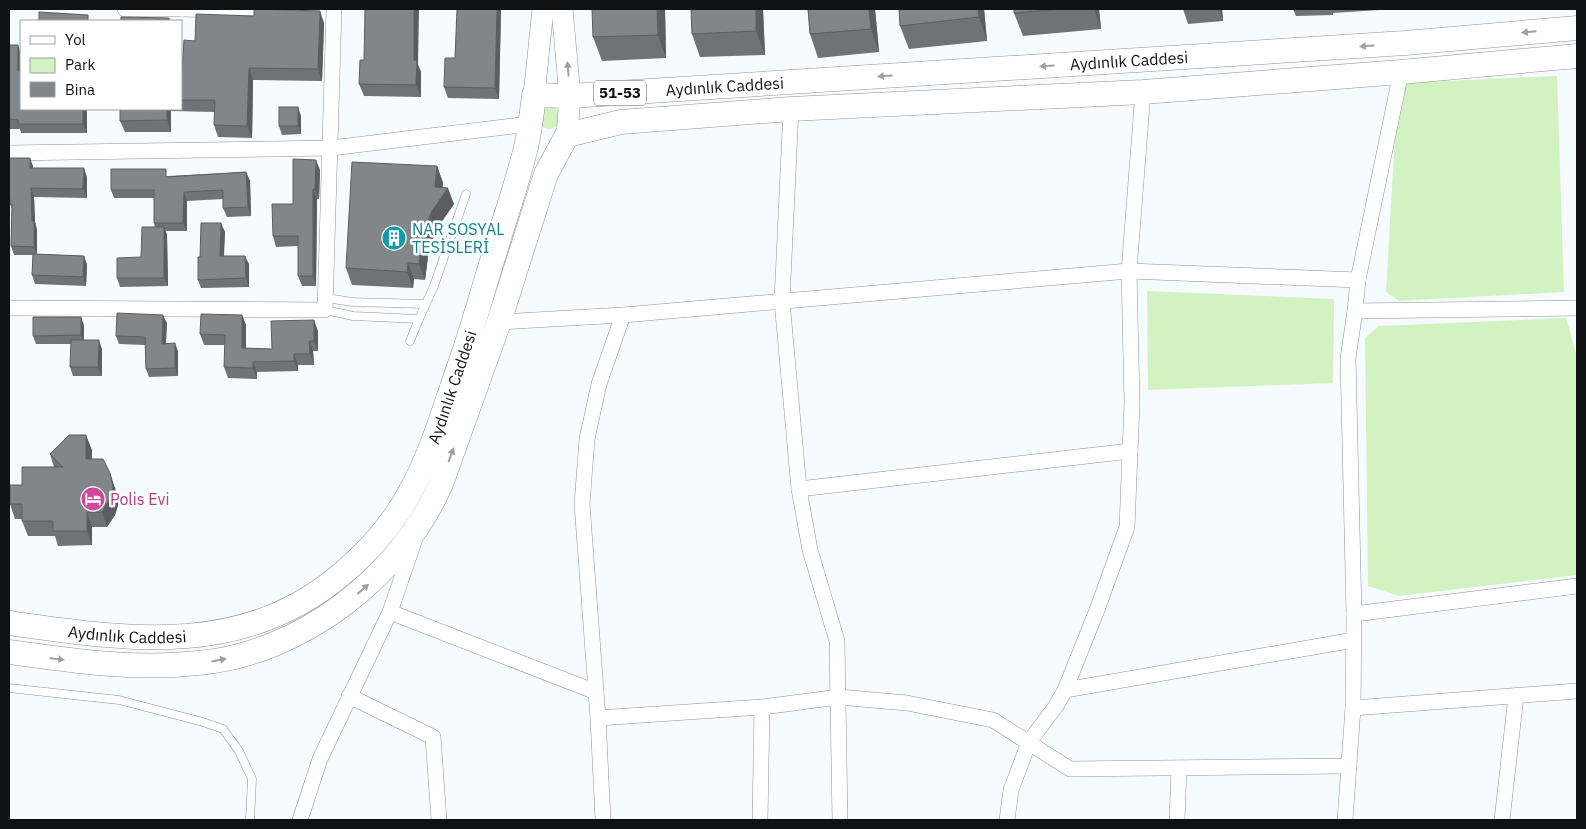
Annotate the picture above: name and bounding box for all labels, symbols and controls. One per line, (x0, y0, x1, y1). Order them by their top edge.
legend (20, 20, 182, 110)
one-way arrow (1520, 28, 1536, 36)
text: Yol (65, 30, 86, 49)
one-way arrow (1359, 42, 1375, 50)
street label: Aydınlık Caddesi (1069, 47, 1189, 74)
text: Park (65, 55, 95, 74)
one-way arrow (563, 60, 571, 76)
one-way arrow (1039, 62, 1055, 70)
street label: Aydınlık Caddesi (665, 72, 785, 100)
one-way arrow (877, 72, 893, 80)
text: Bina (65, 80, 95, 99)
road number: 51-53 (594, 80, 646, 106)
place label: NAR SOSYAL TESİSLERİ (412, 219, 504, 257)
building icon: NAR SOSYAL TESİSLERİ (381, 225, 407, 251)
street label: Aydınlık Caddesi (423, 328, 480, 447)
one-way arrow (448, 448, 456, 463)
hotel icon: Polis Evi (80, 486, 106, 512)
place label: Polis Evi (110, 489, 169, 509)
one-way arrow (356, 583, 369, 594)
street label: Aydınlık Caddesi (67, 621, 187, 647)
one-way arrow (49, 655, 65, 663)
one-way arrow (211, 655, 227, 663)

